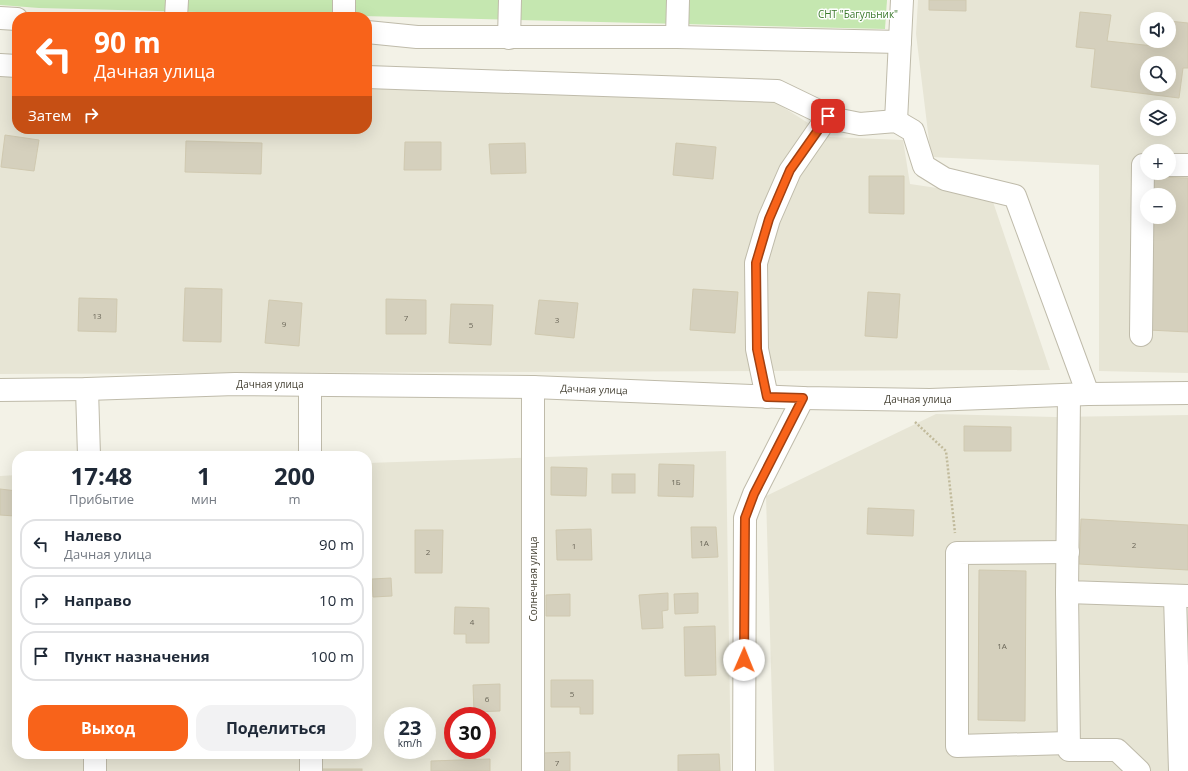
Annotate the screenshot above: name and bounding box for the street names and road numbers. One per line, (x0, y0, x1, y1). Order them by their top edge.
street label: Дачная улица (236, 377, 304, 391)
street label: Дачная улица (560, 381, 628, 397)
street label: Дачная улица (884, 392, 952, 406)
street label: Солнечная улица (526, 537, 540, 621)

